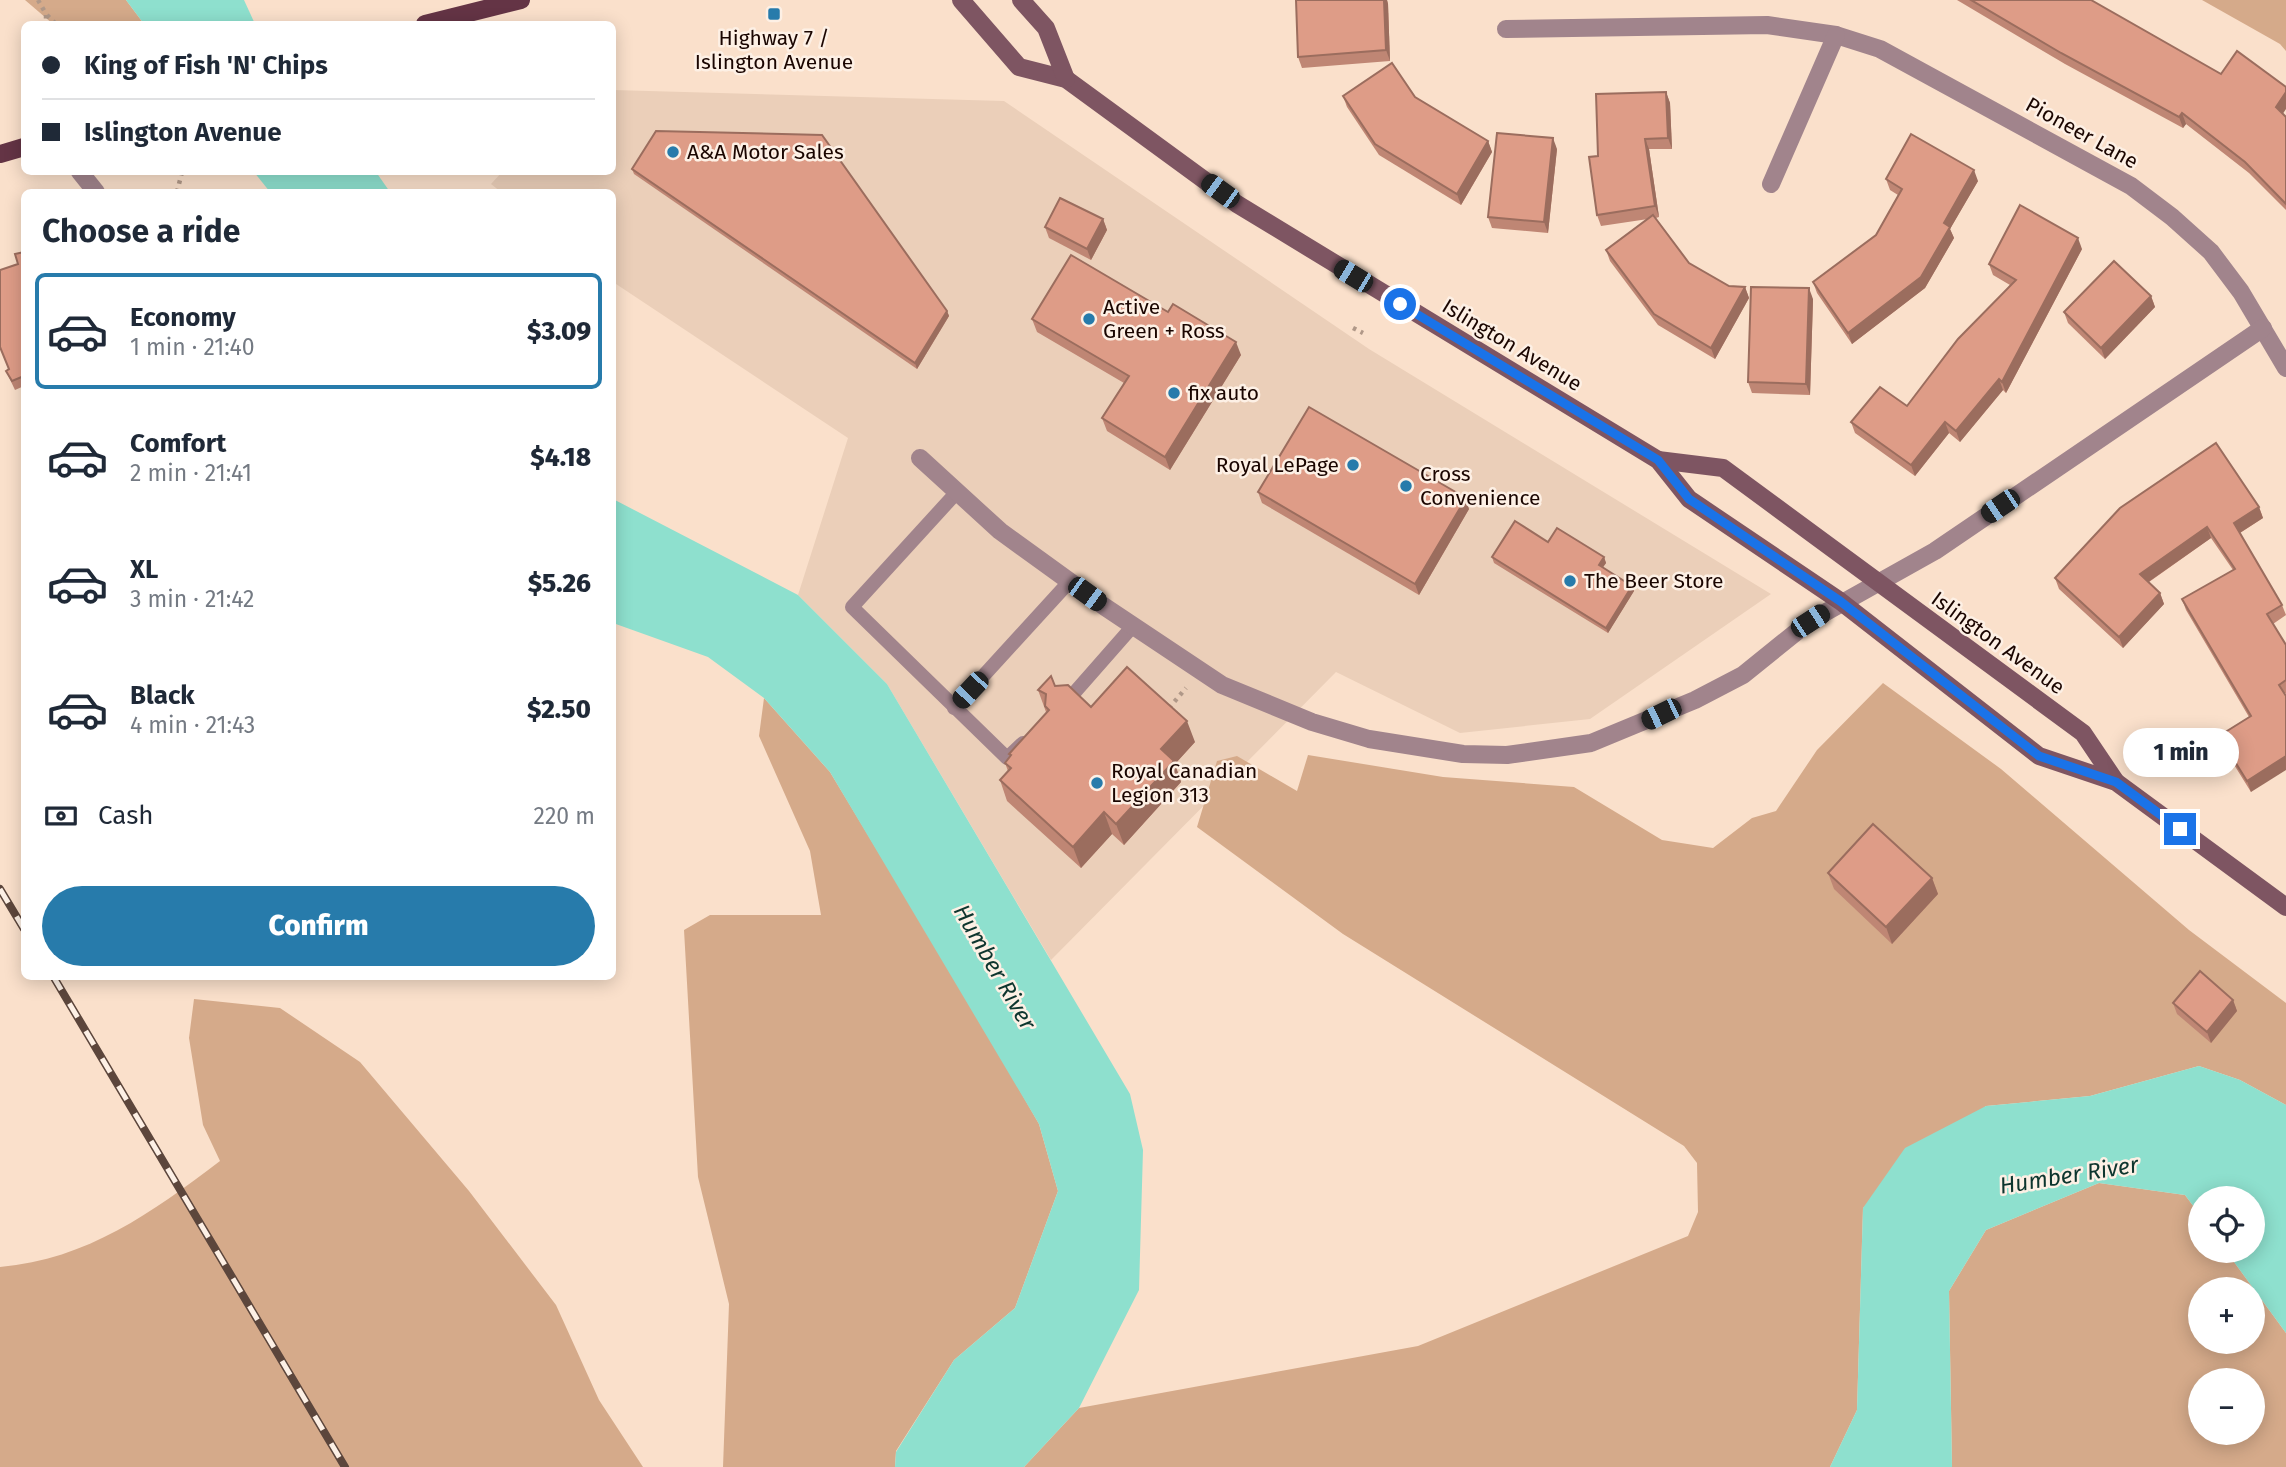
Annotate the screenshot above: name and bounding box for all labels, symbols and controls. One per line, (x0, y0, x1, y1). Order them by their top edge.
marker: Highway 7 / Islington Avenue (766, 6, 782, 22)
place label: Highway 7 / Islington Avenue (695, 25, 853, 75)
text: King of Fish 'N' Chips (84, 50, 328, 81)
street label: Pioneer Lane (2021, 91, 2143, 175)
text: Islington Avenue (84, 117, 282, 148)
place label: A&A Motor Sales (687, 139, 844, 165)
marker: A&A Motor Sales (665, 144, 681, 160)
car (1197, 170, 1244, 212)
text: Choose a ride (42, 212, 240, 250)
car (1330, 256, 1377, 296)
route start (1384, 288, 1416, 320)
street label: Islington Avenue (1437, 293, 1587, 397)
place label: Active Green + Ross (1103, 294, 1225, 344)
icon: car (46, 300, 109, 363)
text: Economy (130, 302, 236, 333)
marker: Active Green + Ross (1081, 311, 1097, 327)
text: $3.09 (527, 316, 591, 347)
text: 1 min · 21:40 (130, 333, 255, 361)
place label: fix auto (1188, 380, 1259, 406)
marker: fix auto (1166, 385, 1182, 401)
icon: car (46, 426, 109, 489)
text: Comfort (130, 428, 226, 459)
text: $4.18 (530, 442, 591, 473)
place label: Royal LePage (1216, 452, 1339, 478)
marker: Royal LePage (1345, 457, 1361, 473)
text: 2 min · 21:41 (130, 459, 252, 487)
place label: Cross Convenience (1420, 461, 1541, 511)
marker: Cross Convenience (1398, 478, 1414, 494)
car (1977, 486, 2024, 526)
icon: car (46, 552, 109, 615)
text: XL (130, 554, 158, 585)
text: $5.26 (528, 568, 591, 599)
place label: The Beer Store (1584, 568, 1723, 594)
car (1064, 573, 1111, 615)
marker: The Beer Store (1562, 573, 1578, 589)
text: 3 min · 21:42 (130, 585, 254, 613)
street label: Islington Avenue (1926, 586, 2070, 700)
car (1787, 601, 1834, 641)
car (948, 667, 993, 713)
icon: car (46, 678, 109, 741)
text: Black (130, 680, 195, 711)
text: $2.50 (527, 694, 591, 725)
car (1638, 695, 1685, 733)
text: 4 min · 21:43 (130, 711, 255, 739)
callout: 1 min (2122, 728, 2238, 776)
text: 1 min (2153, 738, 2209, 766)
place label: Royal Canadian Legion 313 (1111, 758, 1257, 808)
marker: Royal Canadian Legion 313 (1089, 775, 1105, 791)
icon: cash (42, 797, 80, 835)
text: Cash (98, 800, 154, 831)
text: 220 m (534, 802, 595, 830)
route end (2164, 813, 2196, 845)
button: Confirm (42, 886, 595, 966)
water label: Humber River (948, 899, 1043, 1036)
water label: Humber River (1998, 1150, 2142, 1200)
map controls (2188, 1186, 2265, 1445)
button: locate (2188, 1186, 2265, 1263)
button: + (2188, 1277, 2265, 1354)
button: − (2188, 1368, 2265, 1445)

